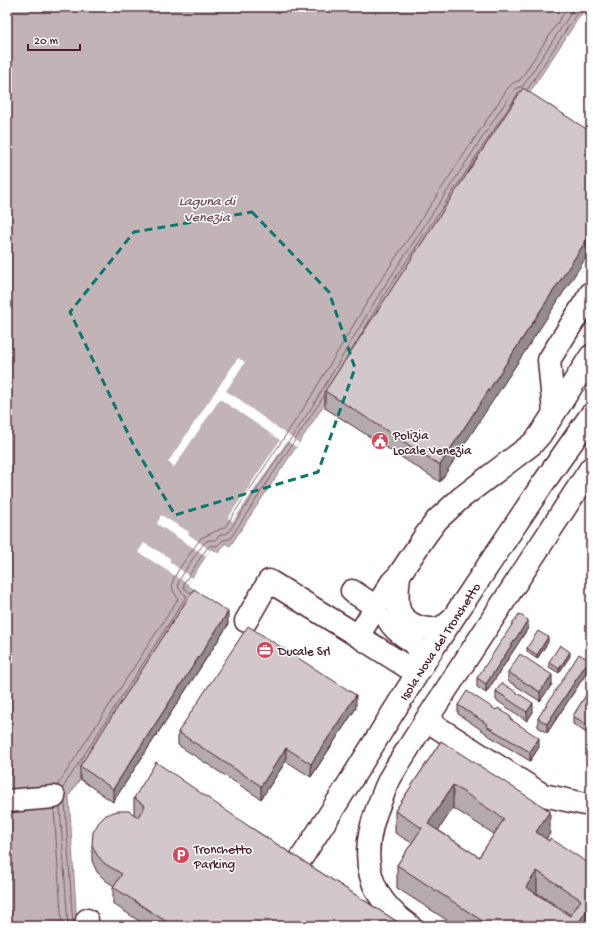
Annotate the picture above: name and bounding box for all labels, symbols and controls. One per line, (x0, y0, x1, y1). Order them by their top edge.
scale bar (28, 26, 80, 52)
text: 20 m (34, 35, 59, 49)
water label: Laguna di Venezia (179, 194, 237, 227)
place label: Polizia Locale Venezia (392, 429, 472, 459)
public building icon: Polizia Locale Venezia (370, 431, 390, 451)
street label: Isola Nova del Tronchetto (397, 580, 485, 704)
office icon: Ducale Srl (255, 640, 275, 660)
place label: Ducale Srl (277, 645, 330, 660)
place label: Tronchetto Parking (193, 843, 252, 873)
parking icon: Tronchetto Parking (171, 845, 191, 865)

